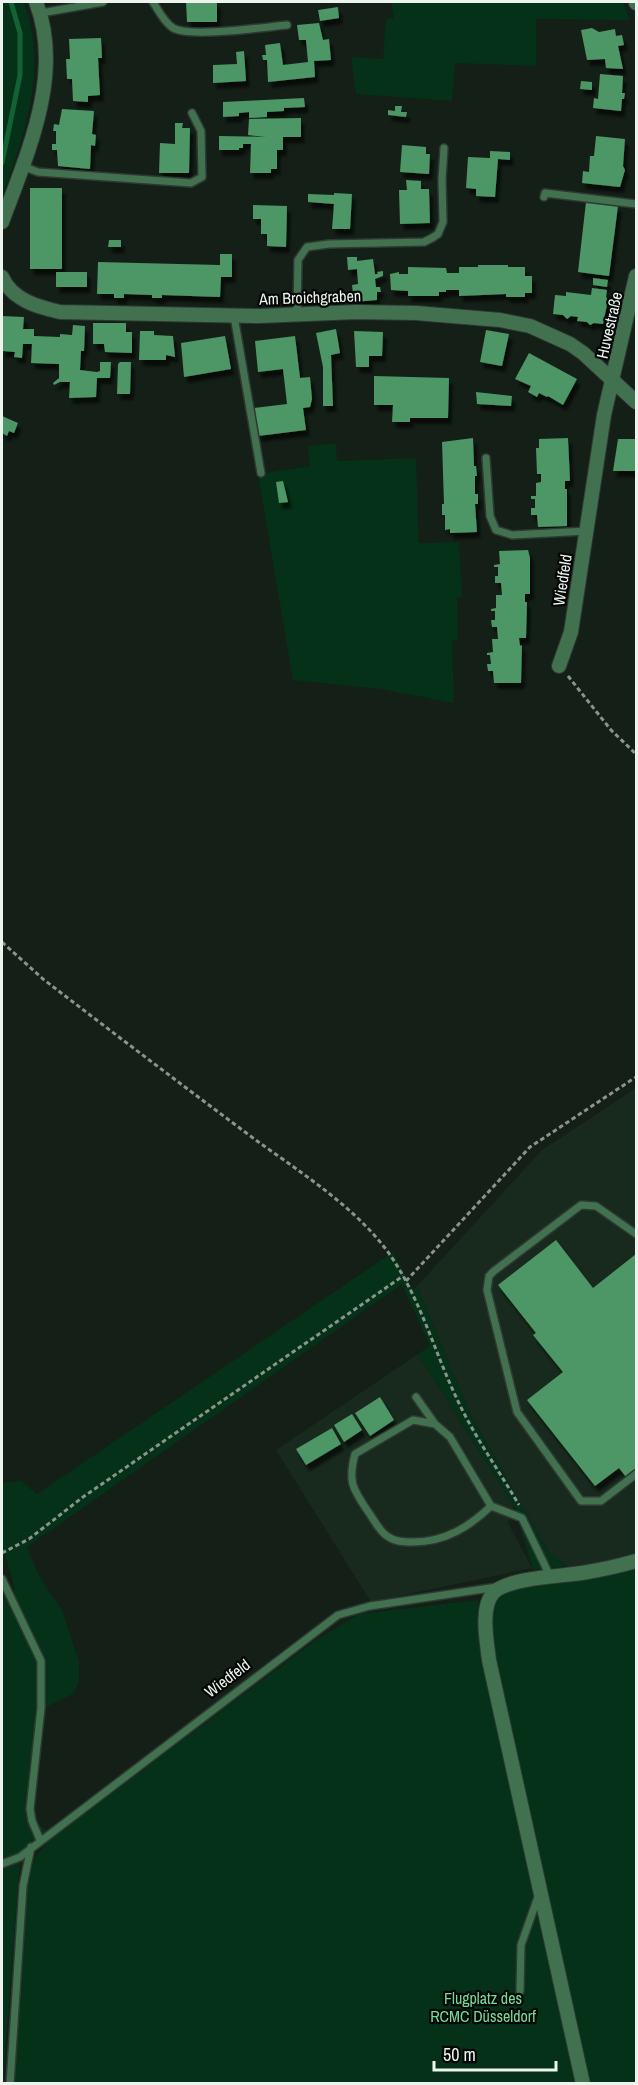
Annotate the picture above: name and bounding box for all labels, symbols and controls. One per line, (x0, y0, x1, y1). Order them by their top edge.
street label: Am Broichgraben (258, 284, 361, 310)
street label: Huvestraße (591, 289, 627, 361)
street label: Wiedfeld (547, 553, 577, 607)
street label: Wiedfeld (200, 1654, 254, 1702)
park label: Flugplatz des RCMC Düsseldorf (430, 1987, 536, 2027)
scale bar (434, 2034, 556, 2072)
text: 50 m (443, 2042, 476, 2067)

